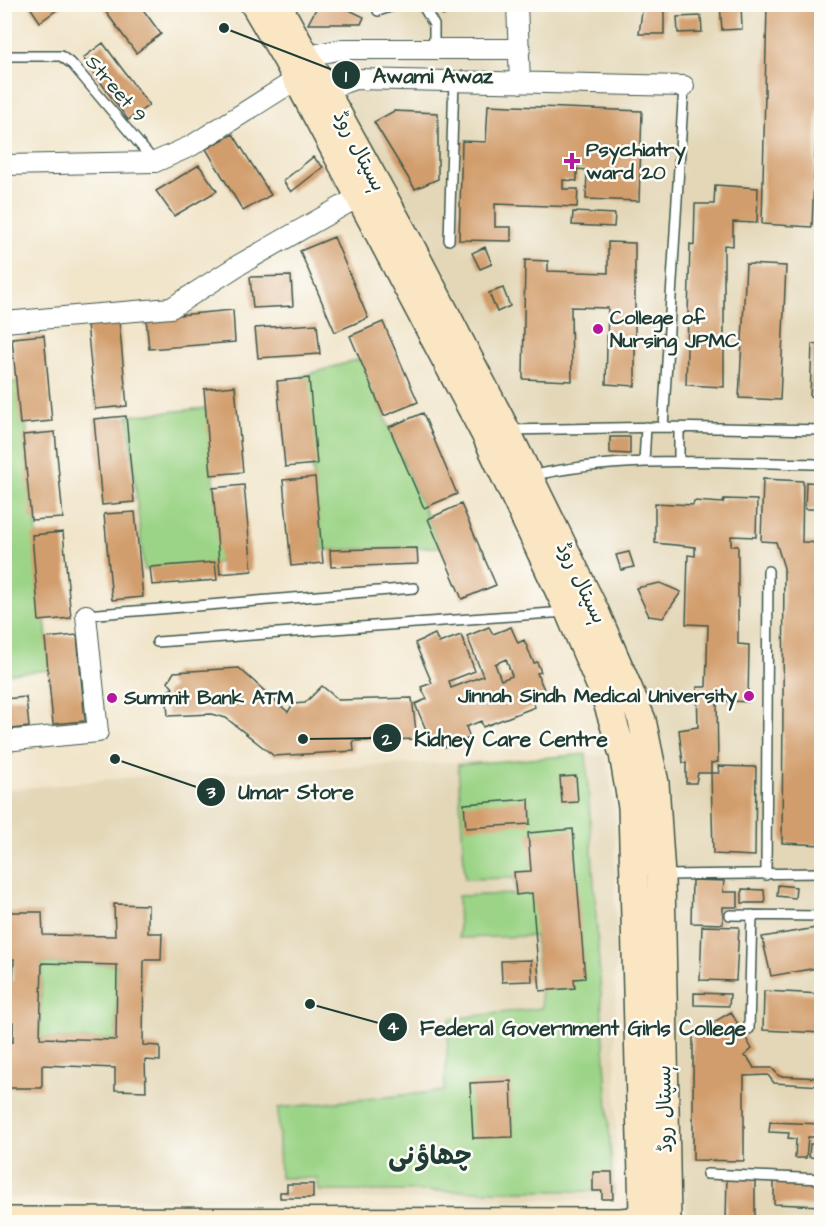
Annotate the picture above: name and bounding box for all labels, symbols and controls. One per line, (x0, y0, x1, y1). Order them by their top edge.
street label: Street 9 (79, 49, 153, 129)
callout: Awami Awaz (331, 56, 506, 95)
text: Awami Awaz (373, 62, 494, 91)
text: 1 (345, 64, 348, 89)
street label: ہسپتال روڈ (326, 106, 392, 196)
place label: Psychiatry ward 20 (586, 136, 686, 187)
marker: Psychiatry ward 20 (563, 152, 581, 170)
place label: College of Nursing JPMC (610, 304, 740, 356)
marker: College of Nursing JPMC (591, 322, 605, 336)
street label: ہسپتال روڈ (549, 537, 613, 629)
place label: Jinnah Sindh Medical University (457, 682, 737, 711)
place label: Summit Bank ATM (123, 684, 294, 712)
marker: Jinnah Sindh Medical University (742, 689, 756, 703)
marker: Summit Bank ATM (105, 691, 119, 705)
callout: Kidney Care Centre (372, 719, 620, 758)
text: Kidney Care Centre (414, 725, 608, 757)
text: 2 (381, 727, 393, 752)
callout: Umar Store (196, 773, 366, 812)
text: Umar Store (238, 778, 354, 807)
text: 3 (205, 780, 216, 805)
callout: Federal Government Girls College (378, 1008, 758, 1047)
text: Federal Government Girls College (420, 1014, 747, 1045)
text: 4 (387, 1015, 400, 1040)
street label: ہسپتال روڈ (650, 1065, 680, 1153)
district label: چھاؤنی (388, 1138, 472, 1174)

